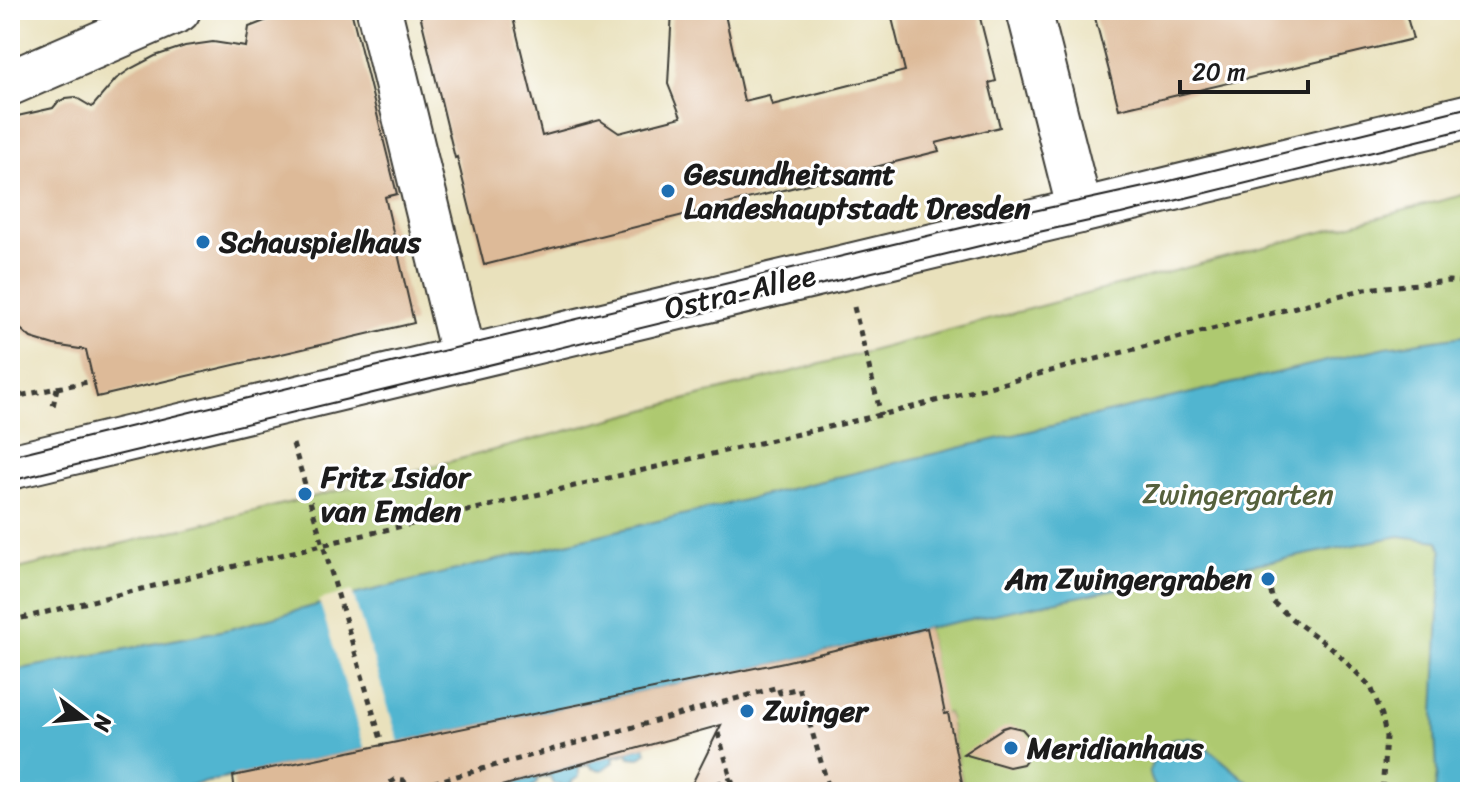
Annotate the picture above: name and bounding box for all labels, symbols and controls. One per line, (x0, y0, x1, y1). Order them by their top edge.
scale bar (1180, 44, 1308, 94)
text: 20 m (1192, 51, 1246, 93)
place label: Gesundheitsamt Landeshauptstadt Dresden (684, 147, 1031, 235)
marker: Gesundheitsamt Landeshauptstadt Dresden (659, 182, 677, 200)
place label: Schauspielhaus (218, 215, 422, 269)
marker: Schauspielhaus (194, 233, 212, 251)
street label: Ostra-Allee (659, 248, 821, 336)
place label: Fritz Isidor van Emden (320, 450, 472, 538)
park label: Zwingergarten (1142, 467, 1334, 521)
marker: Fritz Isidor van Emden (296, 485, 314, 503)
place label: Am Zwingergraben (1003, 552, 1253, 606)
marker: Am Zwingergraben (1259, 570, 1277, 588)
north arrow (44, 678, 124, 758)
place label: Zwinger (762, 684, 870, 738)
marker: Zwinger (738, 702, 756, 720)
text: N (82, 710, 124, 737)
place label: Meridianhaus (1026, 721, 1205, 775)
marker: Meridianhaus (1002, 739, 1020, 757)

